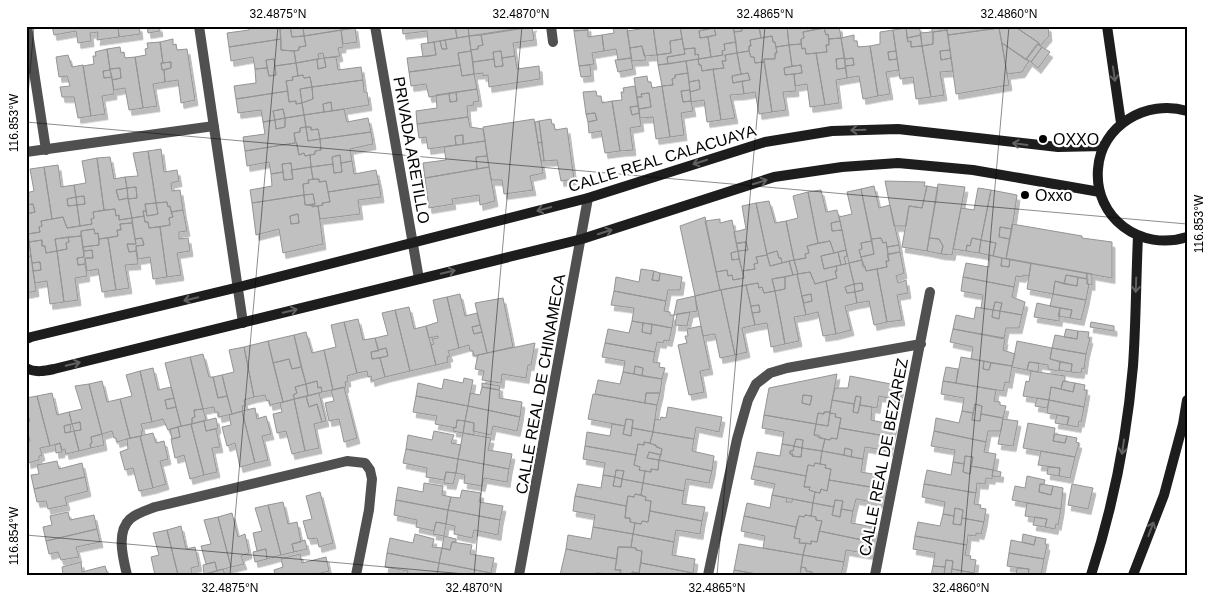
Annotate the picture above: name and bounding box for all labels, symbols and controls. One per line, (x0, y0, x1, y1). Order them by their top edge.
text: 32.4875°N (250, 7, 306, 21)
text: 32.4870°N (493, 7, 549, 21)
text: 32.4865°N (737, 7, 793, 21)
text: 32.4860°N (981, 7, 1037, 21)
one-way arrow (1109, 66, 1119, 82)
street label: PRIVADA ARETILLO (390, 75, 433, 225)
text: 116.853°W (7, 93, 21, 152)
street label: CALLE REAL CALACUAYA (566, 122, 758, 195)
one-way arrow (851, 125, 867, 135)
place label: OXXO (1053, 131, 1099, 148)
marker: OXXO (1037, 133, 1049, 145)
one-way arrow (1012, 139, 1028, 149)
one-way arrow (692, 158, 708, 168)
one-way arrow (752, 176, 768, 186)
place label: Oxxo (1035, 187, 1072, 204)
marker: Oxxo (1019, 189, 1031, 201)
text: 116.853°W (1192, 194, 1206, 253)
one-way arrow (537, 205, 553, 215)
one-way arrow (597, 226, 613, 236)
one-way arrow (440, 267, 456, 276)
street label: CALLE REAL DE CHINAMECA (513, 272, 568, 496)
one-way arrow (1131, 277, 1140, 293)
one-way arrow (184, 294, 200, 304)
one-way arrow (282, 306, 298, 315)
street label: CALLE REAL DE BEZAREZ (856, 356, 911, 557)
one-way arrow (65, 359, 81, 368)
one-way arrow (1117, 438, 1127, 454)
text: 116.854°W (7, 506, 21, 565)
one-way arrow (1146, 522, 1156, 537)
text: 32.4875°N (202, 581, 258, 595)
text: 32.4870°N (446, 581, 502, 595)
text: 32.4865°N (689, 581, 745, 595)
text: 32.4860°N (933, 581, 989, 595)

